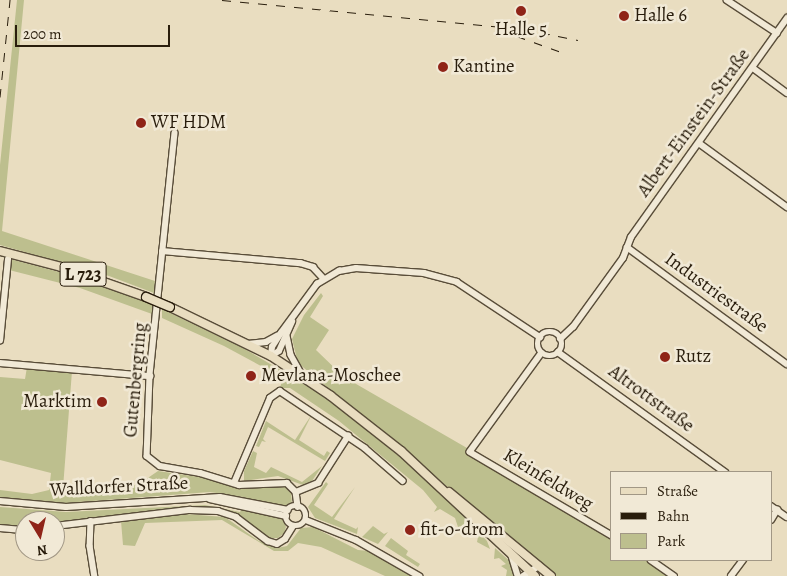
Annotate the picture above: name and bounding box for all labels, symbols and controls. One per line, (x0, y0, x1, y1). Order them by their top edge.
marker: Halle 5 (515, 5, 527, 17)
place label: Halle 6 (634, 5, 687, 27)
marker: Halle 6 (618, 10, 630, 22)
scale bar (18, 15, 172, 47)
place label: Halle 5 (495, 19, 547, 41)
text: 200 m (23, 24, 62, 44)
street label: Albert-Einstein-Straße (633, 44, 755, 202)
place label: Kantine (453, 56, 515, 78)
marker: Kantine (437, 61, 449, 73)
place label: WF HDM (151, 112, 226, 134)
marker: WF HDM (135, 117, 147, 129)
street label: Industriestraße (660, 248, 772, 338)
road number: L 723 (59, 258, 107, 290)
street label: Gutenbergring (120, 322, 152, 438)
place label: Rutz (675, 346, 711, 368)
marker: Rutz (659, 351, 671, 363)
street label: Altrottstraße (604, 360, 698, 438)
place label: Mevlana-Moschee (261, 365, 401, 387)
marker: Mevlana-Moschee (245, 370, 257, 382)
place label: Marktim (23, 391, 92, 413)
marker: Marktim (96, 396, 108, 408)
street label: Kleinfeldweg (499, 444, 597, 516)
legend (610, 471, 772, 561)
street label: Walldorfer Straße (49, 472, 189, 502)
text: Straße (657, 481, 698, 501)
text: Bahn (657, 506, 689, 526)
north arrow (15, 511, 65, 561)
place label: fit-o-drom (420, 519, 504, 541)
marker: fit-o-drom (404, 524, 416, 536)
text: Park (657, 531, 685, 551)
text: N (36, 540, 49, 561)

